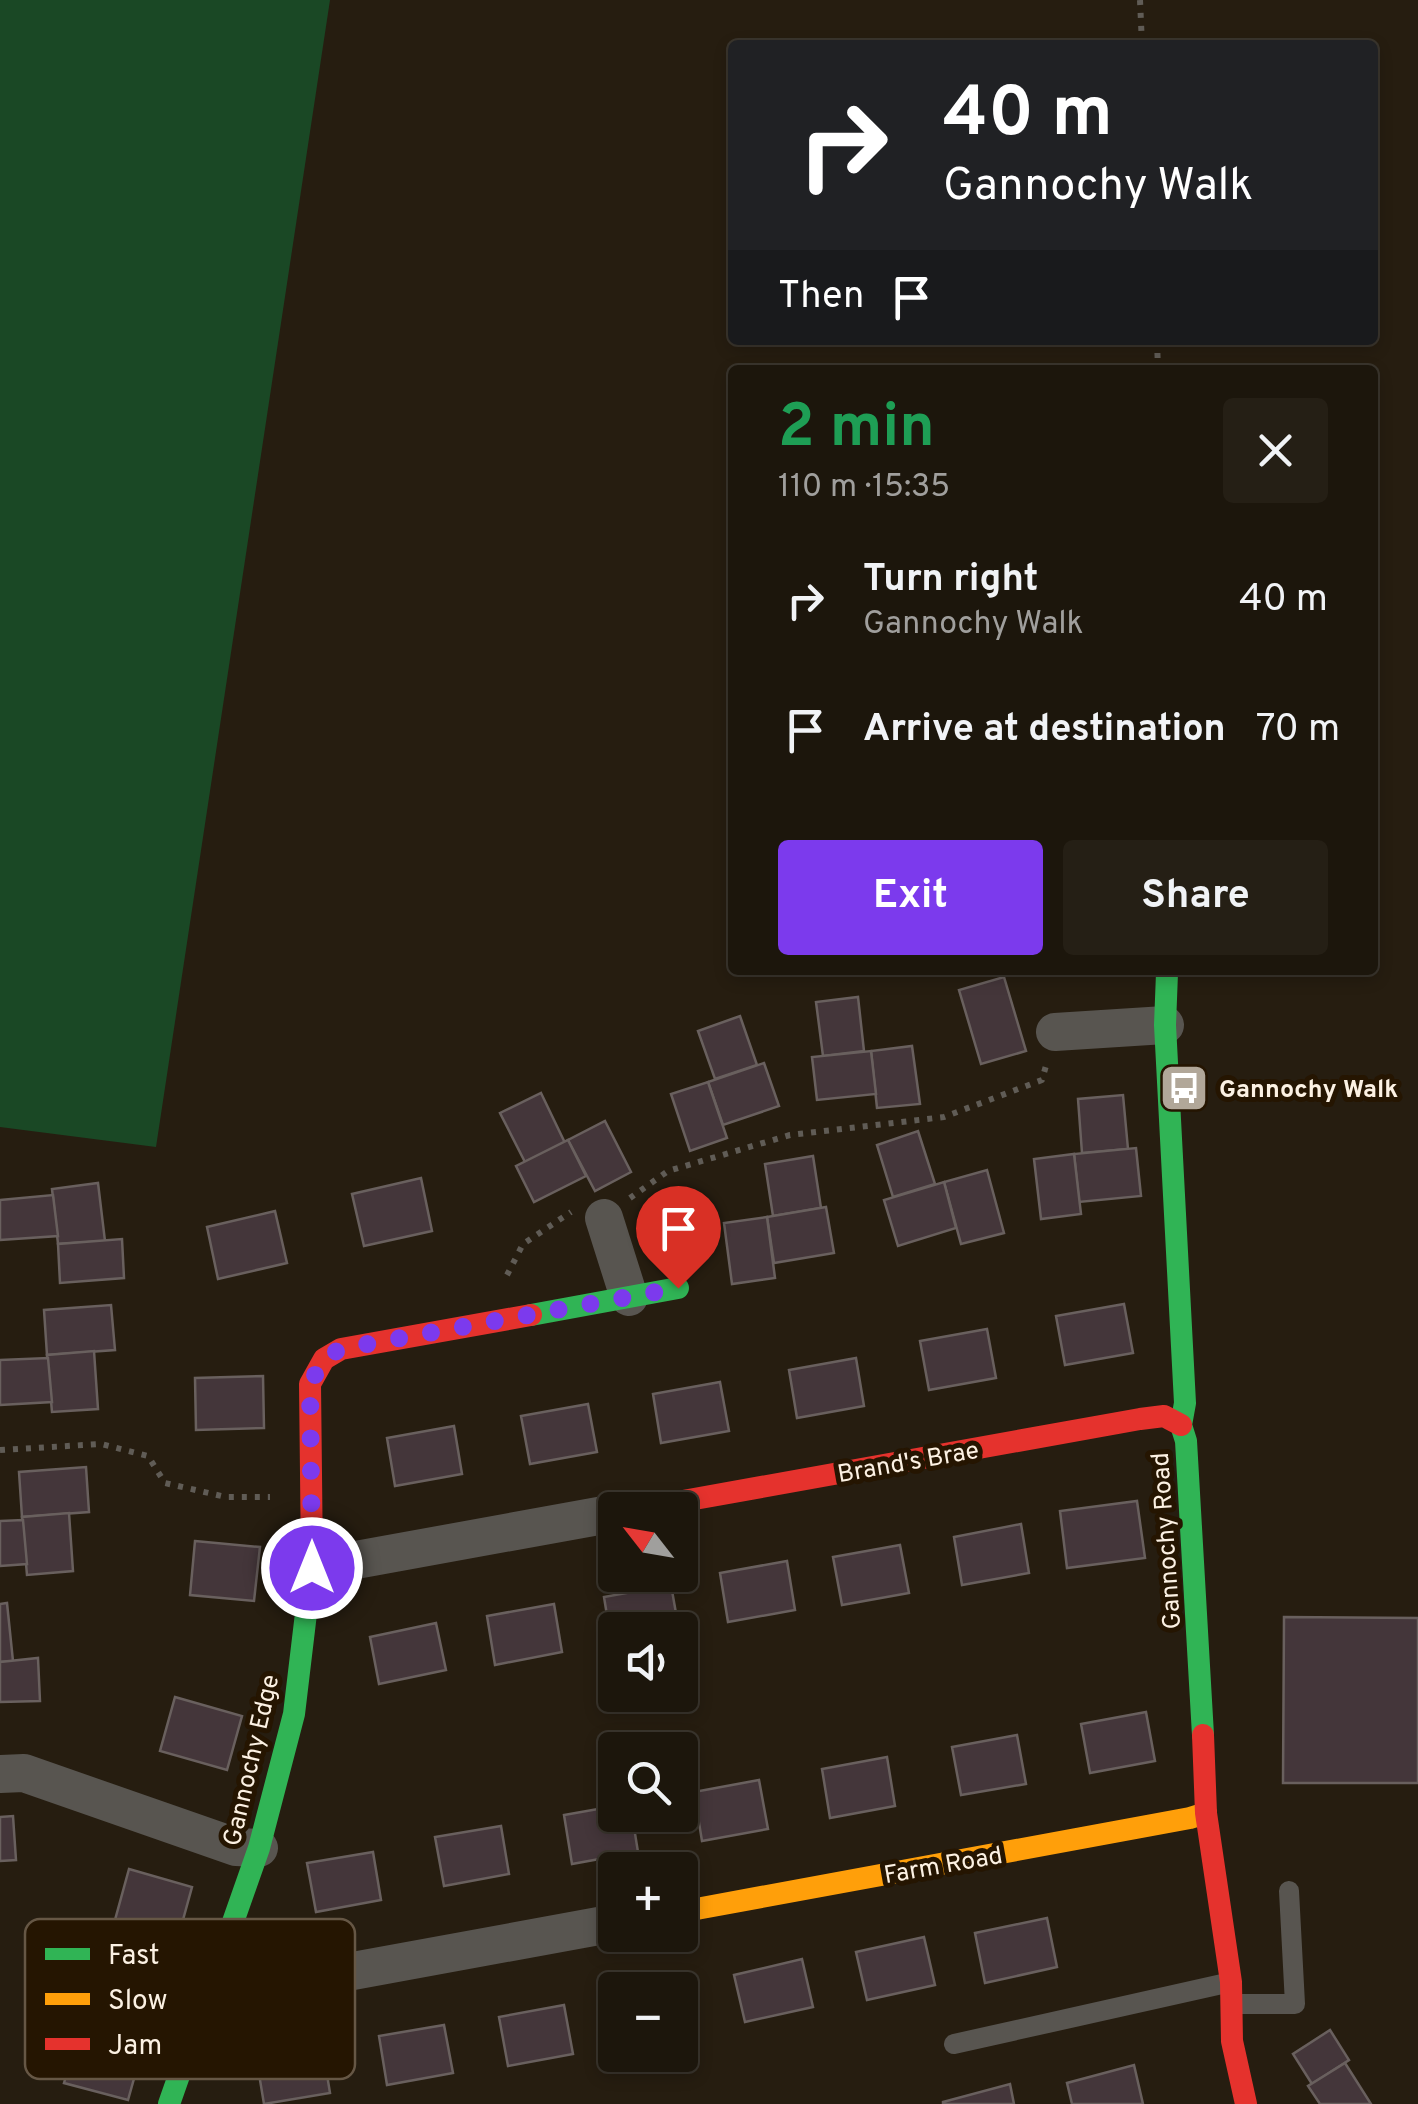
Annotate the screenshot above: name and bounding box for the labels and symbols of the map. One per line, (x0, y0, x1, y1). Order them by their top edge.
bus stop icon: Gannochy Walk (1158, 1062, 1210, 1114)
place label: Gannochy Walk (1219, 1075, 1398, 1107)
pin (636, 1186, 721, 1289)
street label: Brand's Brae (835, 1436, 982, 1492)
street label: Gannochy Road (1146, 1451, 1190, 1630)
north arrow (598, 1492, 698, 1592)
position arrow (260, 1516, 364, 1620)
street label: Gannochy Edge (218, 1672, 288, 1850)
street label: Farm Road (882, 1841, 1005, 1893)
legend (25, 1919, 355, 2079)
text: Fast (108, 1939, 160, 1975)
text: Slow (108, 1984, 167, 2020)
text: Jam (108, 2029, 162, 2065)

